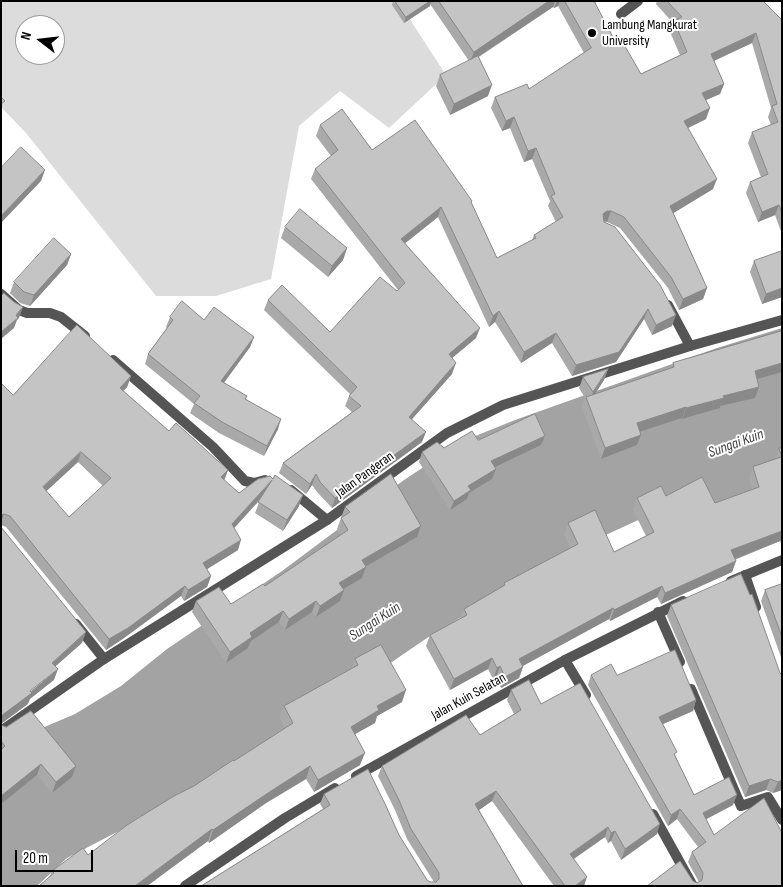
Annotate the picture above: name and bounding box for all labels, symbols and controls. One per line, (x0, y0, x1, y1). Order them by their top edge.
north arrow (15, 15, 65, 65)
place label: Lambung Mangkurat University (602, 17, 697, 49)
marker: Lambung Mangkurat University (586, 27, 598, 39)
text: N (17, 30, 35, 42)
water label: Sungai Kuin (706, 426, 766, 462)
street label: Jalan Pangeran (333, 448, 397, 502)
water label: Sungai Kuin (346, 599, 404, 645)
street label: Jalan Kuin Selatan (429, 670, 509, 724)
scale bar (18, 840, 95, 872)
text: 20 m (23, 849, 48, 868)

